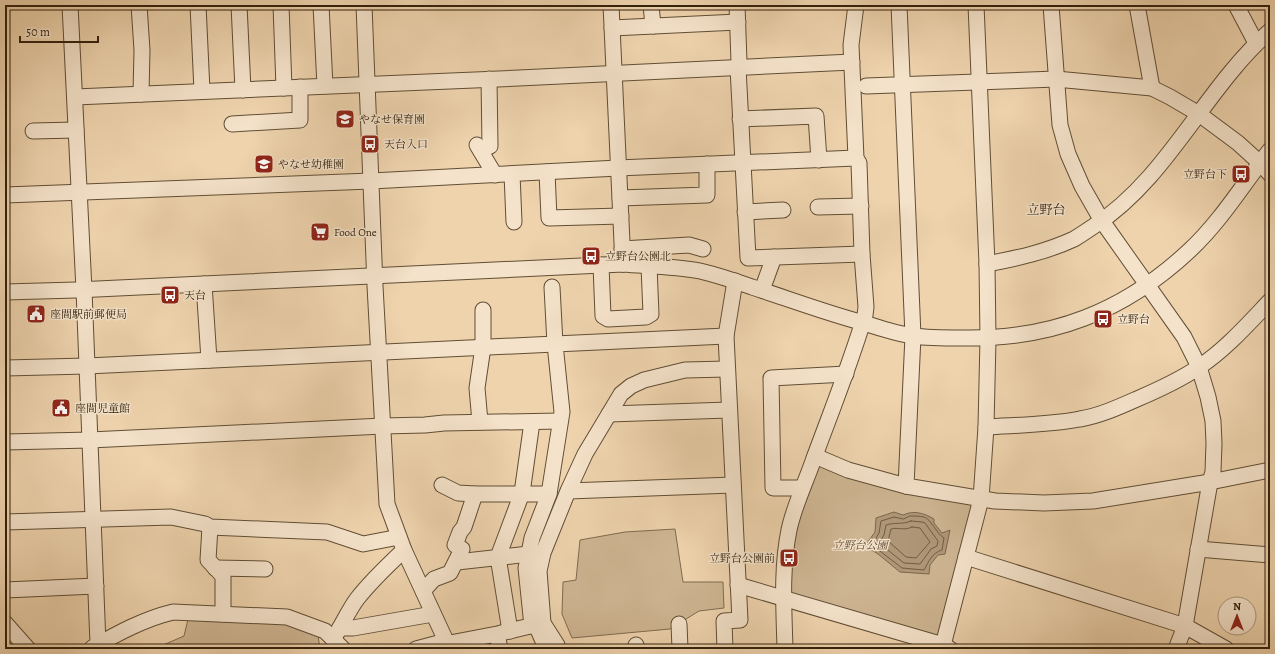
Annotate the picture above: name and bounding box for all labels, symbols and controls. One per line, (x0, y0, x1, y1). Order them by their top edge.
scale bar (20, 18, 98, 44)
text: 50 m (26, 24, 50, 40)
school or university icon: やなせ保育園 (334, 108, 356, 130)
place label: やなせ保育園 (359, 112, 425, 127)
bus stop icon: 天台入口 (359, 133, 381, 155)
place label: 天台入口 (384, 137, 428, 152)
school or university icon: やなせ幼稚園 (253, 153, 275, 175)
place label: やなせ幼稚園 (278, 157, 344, 172)
bus stop icon: 立野台下 (1230, 163, 1252, 185)
place label: 立野台下 (1183, 167, 1227, 182)
district label: 立野台 (1026, 201, 1066, 218)
supermarket icon: Food One (309, 221, 331, 243)
place label: Food One (334, 225, 377, 240)
bus stop icon: 立野台公園北 (580, 245, 602, 267)
place label: 立野台公園北 (605, 249, 671, 264)
bus stop icon: 天台 (159, 284, 181, 306)
place label: 天台 (184, 288, 206, 303)
public building icon: 座間駅前郵便局 (25, 303, 47, 325)
place label: 座間駅前郵便局 (50, 307, 127, 322)
bus stop icon: 立野台 (1092, 308, 1114, 330)
place label: 立野台 (1117, 312, 1150, 327)
public building icon: 座間児童館 (50, 397, 72, 419)
place label: 座間児童館 (75, 401, 130, 416)
park label: 立野台公園 (833, 538, 889, 553)
bus stop icon: 立野台公園前 (778, 547, 800, 569)
place label: 立野台公園前 (709, 551, 775, 566)
north arrow (1217, 596, 1257, 636)
text: N (1233, 599, 1241, 614)

